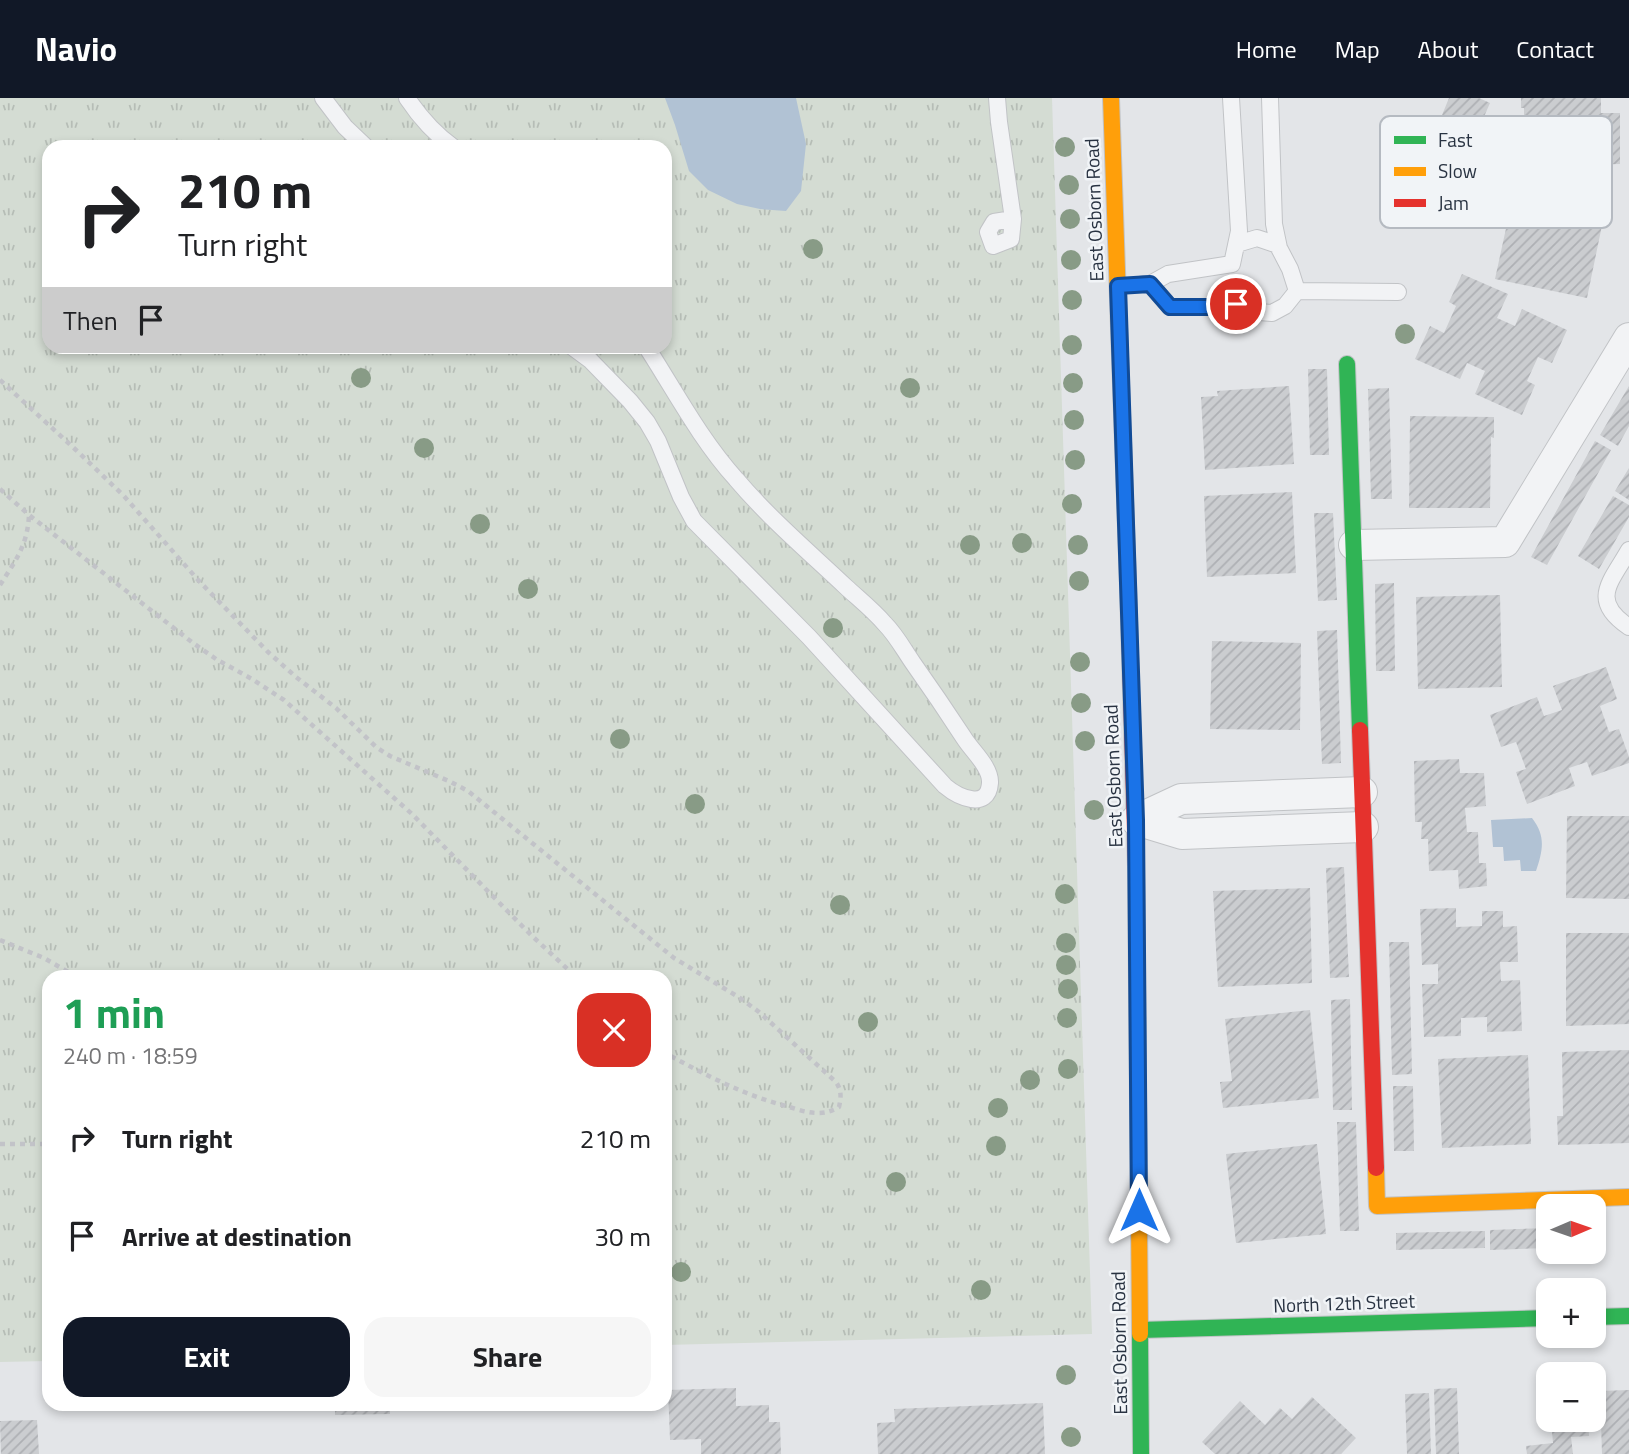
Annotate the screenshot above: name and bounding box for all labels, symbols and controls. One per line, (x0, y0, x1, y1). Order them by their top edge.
text: Navio (35, 24, 117, 74)
text: Home (1236, 31, 1297, 67)
text: Map (1335, 31, 1380, 67)
text: About (1418, 31, 1478, 67)
text: Contact (1516, 31, 1594, 67)
legend (1380, 116, 1612, 228)
text: Fast (1438, 125, 1473, 154)
street label: East Osborn Road (1077, 138, 1110, 282)
text: 210 m (178, 152, 312, 227)
text: Slow (1438, 156, 1477, 185)
icon: right (63, 168, 154, 259)
text: Jam (1438, 188, 1469, 217)
text: Turn right (178, 220, 307, 268)
pin (1206, 274, 1266, 334)
icon: arrive (1217, 285, 1255, 323)
text: Then (63, 301, 118, 340)
icon: arrive (132, 301, 170, 339)
street label: East Osborn Road (1096, 704, 1129, 848)
text: 1 min (63, 980, 165, 1044)
button: close (577, 993, 651, 1067)
text: 240 m · 18:59 (63, 1038, 198, 1073)
icon: right (63, 1119, 101, 1157)
text: Turn right (122, 1119, 233, 1158)
text: 210 m (580, 1119, 651, 1158)
position arrow (1102, 1173, 1176, 1247)
north arrow (1536, 1194, 1606, 1264)
map controls (1536, 1194, 1606, 1432)
icon: arrive (63, 1217, 101, 1255)
text: Arrive at destination (122, 1217, 352, 1256)
text: 30 m (594, 1217, 651, 1256)
street label: East Osborn Road (1103, 1271, 1134, 1415)
button: + (1536, 1278, 1606, 1348)
street label: North 12th Street (1273, 1286, 1416, 1319)
button: Exit (63, 1317, 350, 1397)
button: Share (364, 1317, 651, 1397)
button: − (1536, 1362, 1606, 1432)

